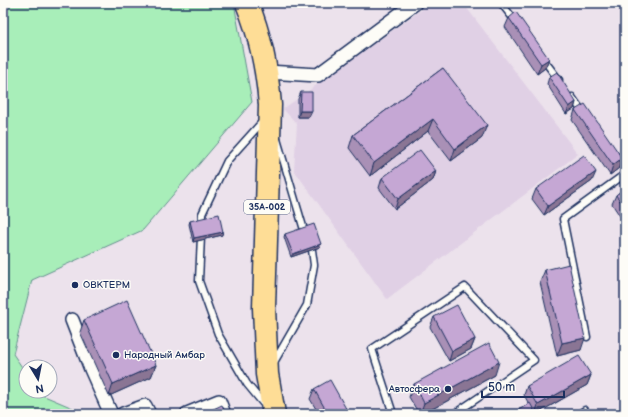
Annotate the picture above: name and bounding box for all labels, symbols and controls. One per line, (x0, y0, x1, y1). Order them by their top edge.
road number: 35А-002 (244, 200, 290, 214)
place label: ОВКТЕРМ (83, 279, 130, 291)
marker: ОВКТЕРМ (70, 280, 80, 290)
place label: Народный Амбар (124, 349, 205, 361)
marker: Народный Амбар (111, 350, 121, 360)
north arrow (18, 359, 58, 399)
scale bar (482, 373, 564, 399)
text: 50 m (488, 380, 515, 395)
text: N (34, 381, 45, 395)
place label: Автосфера (388, 383, 440, 395)
marker: Автосфера (443, 384, 453, 394)

